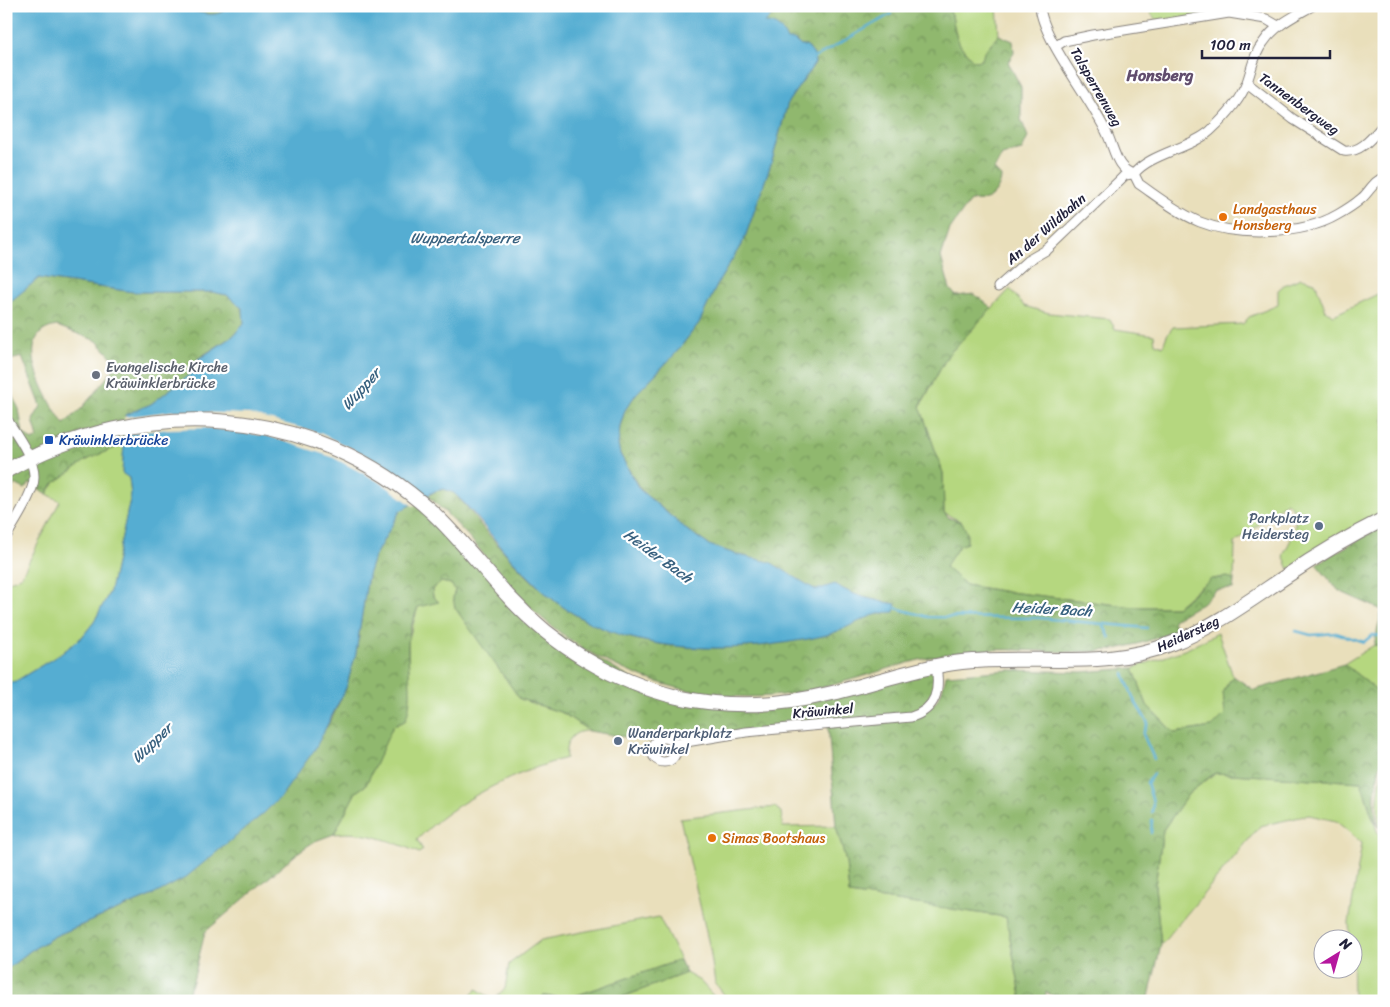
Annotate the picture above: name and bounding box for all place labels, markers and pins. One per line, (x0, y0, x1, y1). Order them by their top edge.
place label: Landgasthaus Honsberg (1233, 197, 1317, 238)
marker: Landgasthaus Honsberg (1217, 211, 1229, 223)
place label: Evangelische Kirche Kräwinklerbrücke (106, 355, 228, 396)
marker: Evangelische Kirche Kräwinklerbrücke (90, 369, 102, 381)
place label: Kräwinklerbrücke (59, 428, 168, 453)
marker: Kräwinklerbrücke (43, 434, 55, 446)
place label: Parkplatz Heidersteg (1242, 506, 1309, 547)
marker: Parkplatz Heidersteg (1313, 520, 1325, 532)
place label: Wanderparkplatz Kräwinkel (628, 721, 732, 762)
marker: Wanderparkplatz Kräwinkel (612, 735, 624, 747)
place label: Simas Bootshaus (722, 826, 825, 851)
marker: Simas Bootshaus (706, 832, 718, 844)

